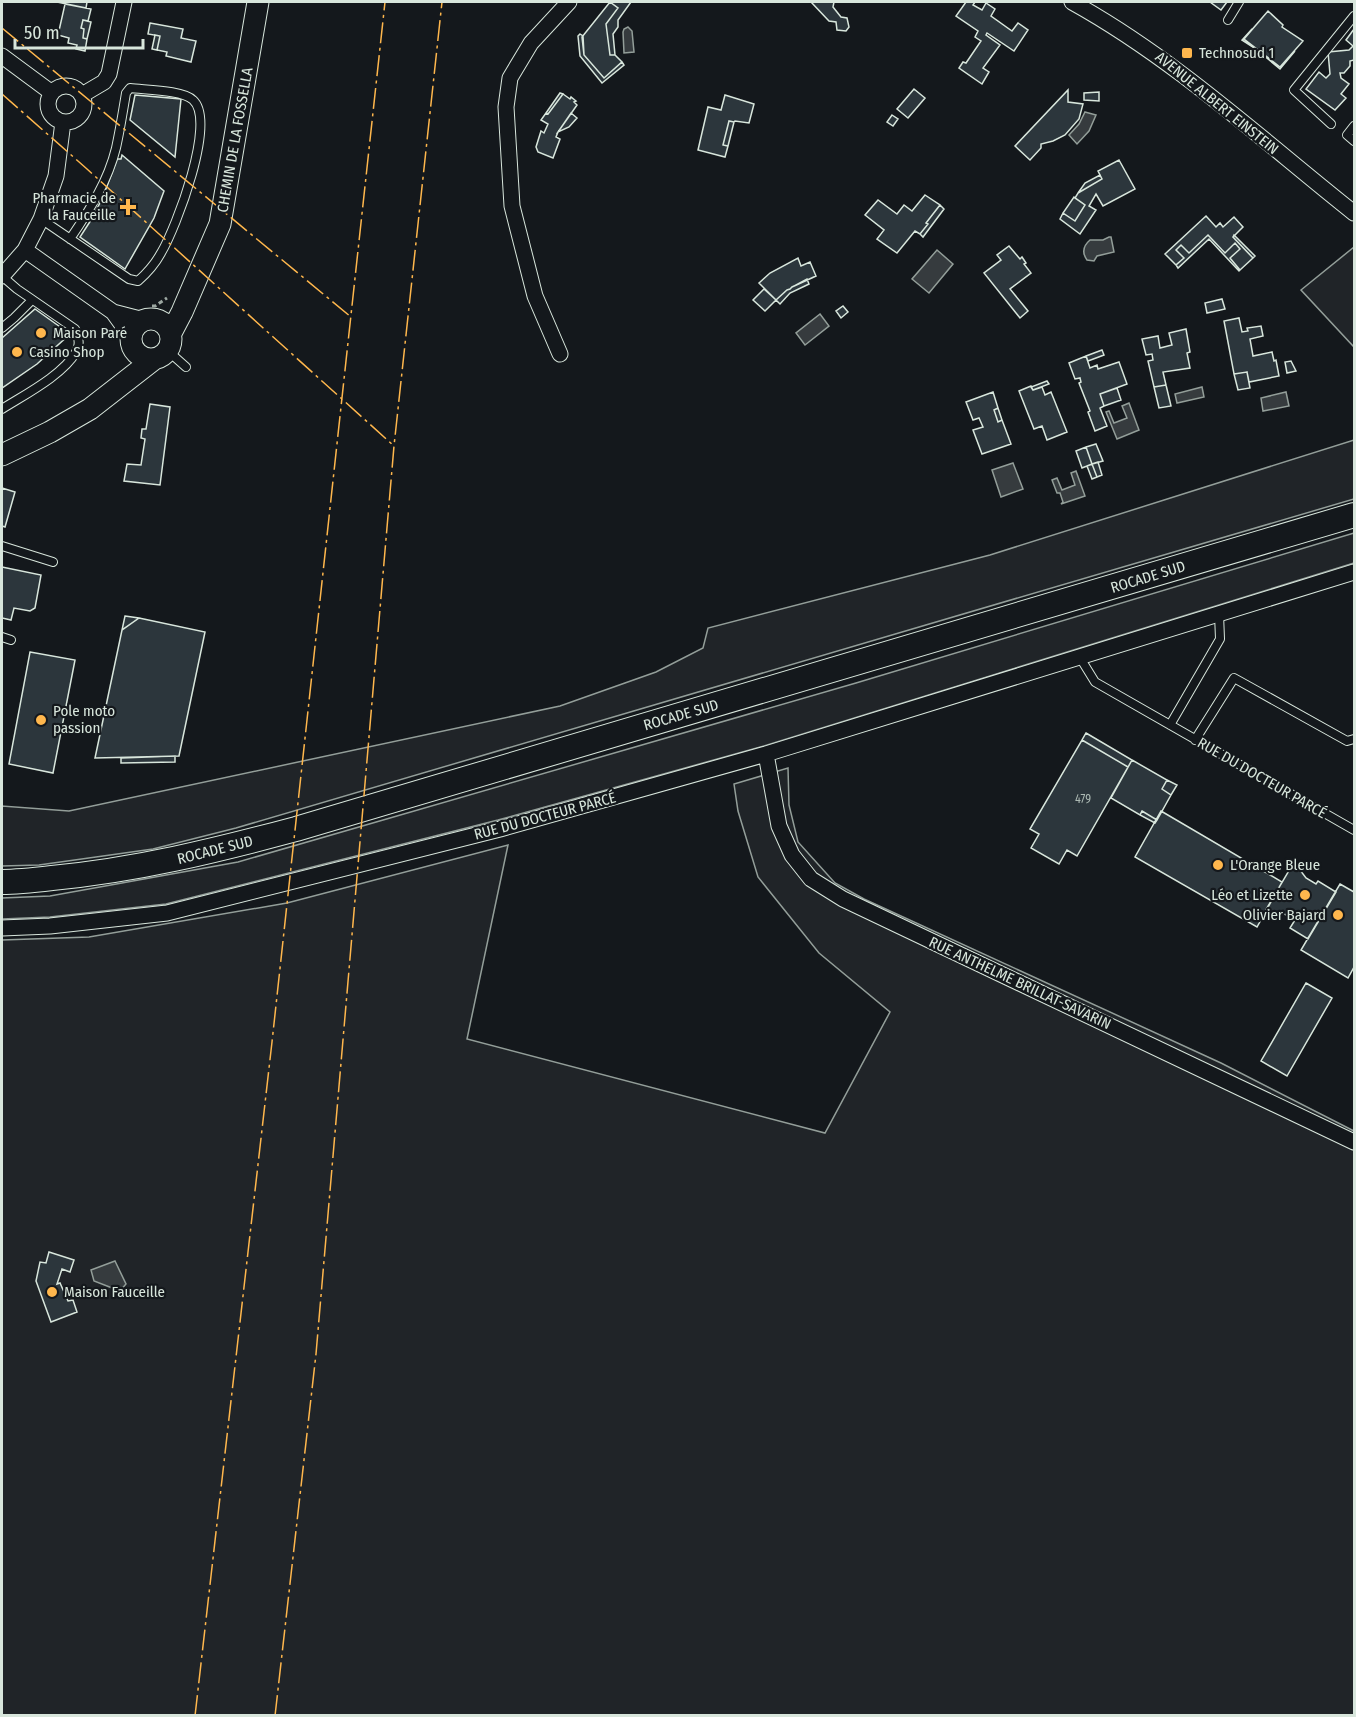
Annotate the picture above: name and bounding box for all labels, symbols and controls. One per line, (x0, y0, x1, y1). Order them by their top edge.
scale bar (15, 12, 142, 50)
text: 50 m (24, 22, 60, 44)
place label: Technosud 1 (1199, 44, 1274, 62)
marker: Technosud 1 (1180, 46, 1194, 60)
street label: AVENUE ALBERT EINSTEIN (1152, 48, 1282, 158)
street label: CHEMIN DE LA FOSSELLA (213, 66, 257, 214)
place label: Pharmacie de la Fauceille (32, 189, 116, 224)
marker: Pharmacie de la Fauceille (121, 200, 135, 214)
place label: Maison Paré (53, 324, 127, 342)
marker: Maison Paré (34, 326, 48, 340)
place label: Casino Shop (29, 343, 104, 361)
marker: Casino Shop (10, 345, 24, 359)
street label: ROCADE SUD (1108, 557, 1188, 597)
street label: ROCADE SUD (641, 696, 721, 734)
place label: Pole moto passion (53, 702, 115, 737)
marker: Pole moto passion (34, 713, 48, 727)
street label: RUE DU DOCTEUR PARCÉ (1194, 734, 1330, 822)
street label: RUE DU DOCTEUR PARCÉ (472, 788, 618, 844)
house number: 479 (1075, 792, 1091, 806)
street label: ROCADE SUD (175, 832, 255, 868)
place label: L'Orange Bleue (1230, 856, 1320, 874)
marker: L'Orange Bleue (1211, 858, 1225, 872)
place label: Léo et Lizette (1211, 886, 1293, 904)
marker: Léo et Lizette (1298, 888, 1312, 902)
place label: Olivier Bajard (1243, 906, 1326, 924)
marker: Olivier Bajard (1331, 908, 1345, 922)
street label: RUE ANTHELME BRILLAT-SAVARIN (926, 933, 1114, 1033)
place label: Maison Fauceille (64, 1283, 165, 1301)
marker: Maison Fauceille (45, 1285, 59, 1299)

